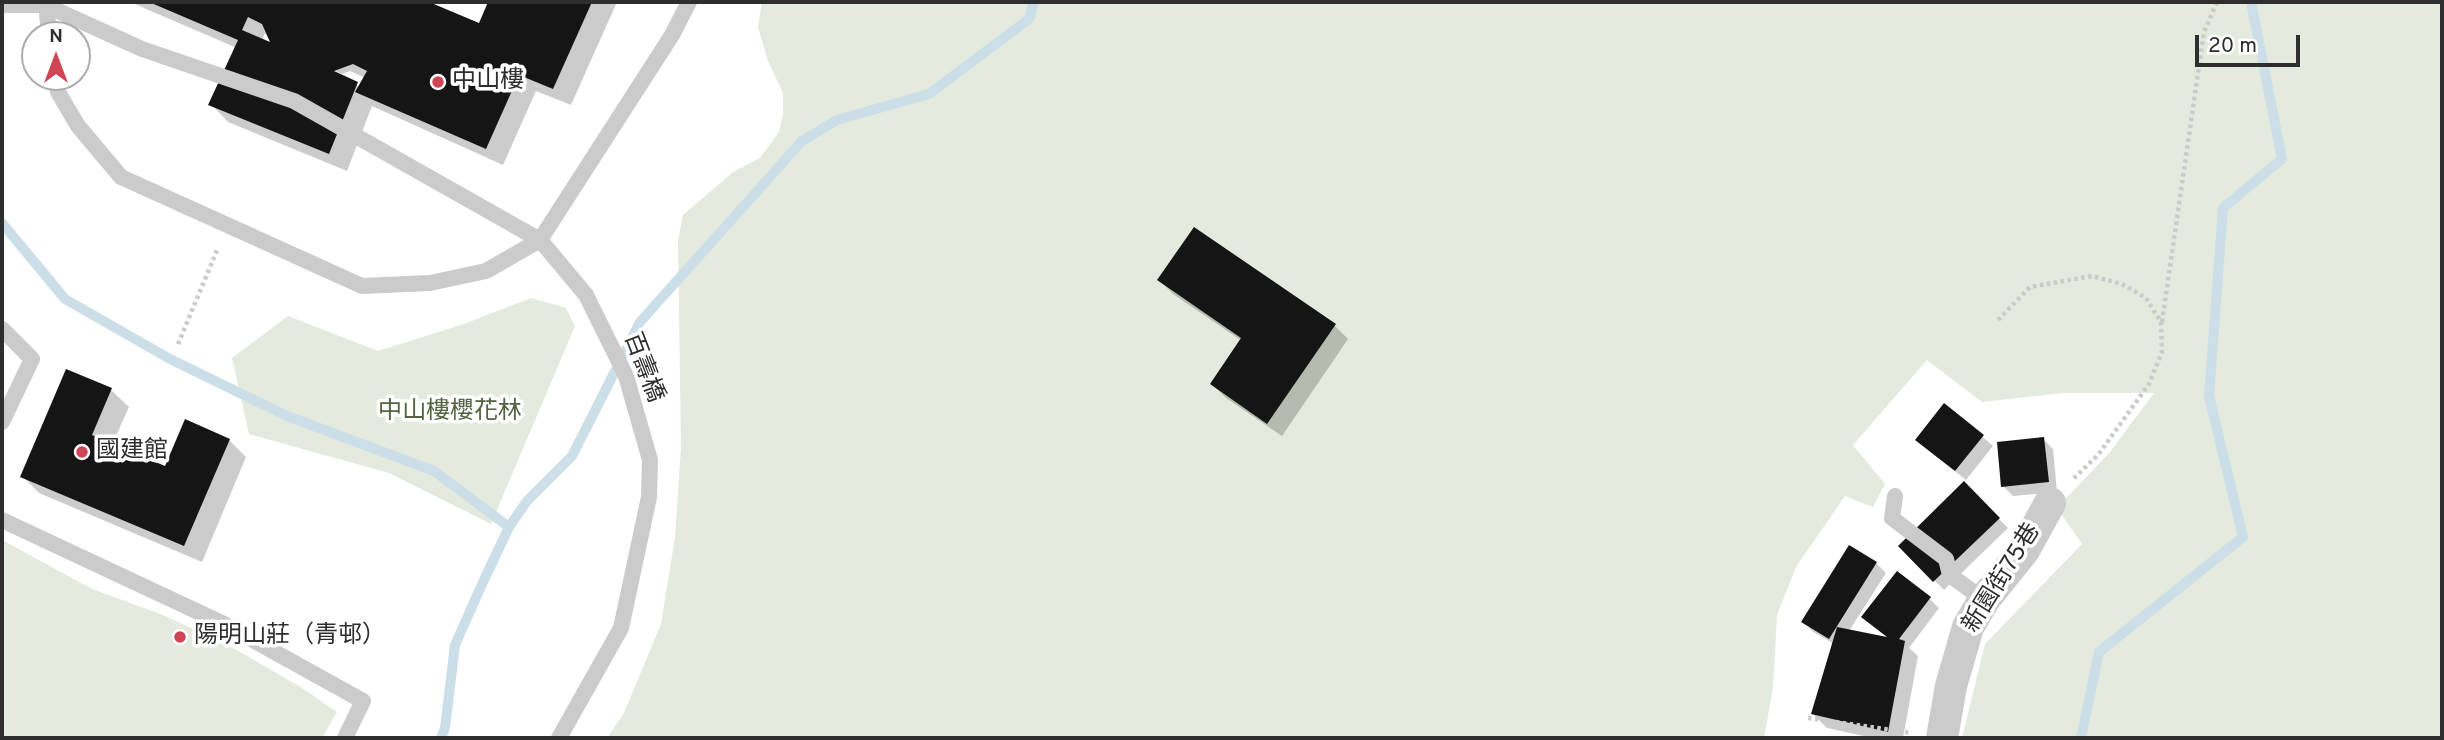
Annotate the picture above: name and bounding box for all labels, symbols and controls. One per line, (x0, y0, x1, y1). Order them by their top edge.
north arrow (21, 21, 91, 91)
scale bar (2199, 21, 2304, 65)
text: N (49, 25, 63, 49)
text: 20 m (2208, 33, 2257, 60)
place label: 中山樓 (452, 68, 524, 96)
marker: 中山樓 (430, 74, 446, 90)
street label: 百壽橋 (616, 329, 668, 407)
park label: 中山樓櫻花林 (378, 399, 522, 427)
place label: 國建館 (96, 438, 168, 466)
marker: 國建館 (74, 444, 90, 460)
street label: 新園街75巷 (1958, 519, 2048, 639)
place label: 陽明山莊（青邨） (194, 623, 386, 651)
marker: 陽明山莊（青邨） (172, 629, 188, 645)

